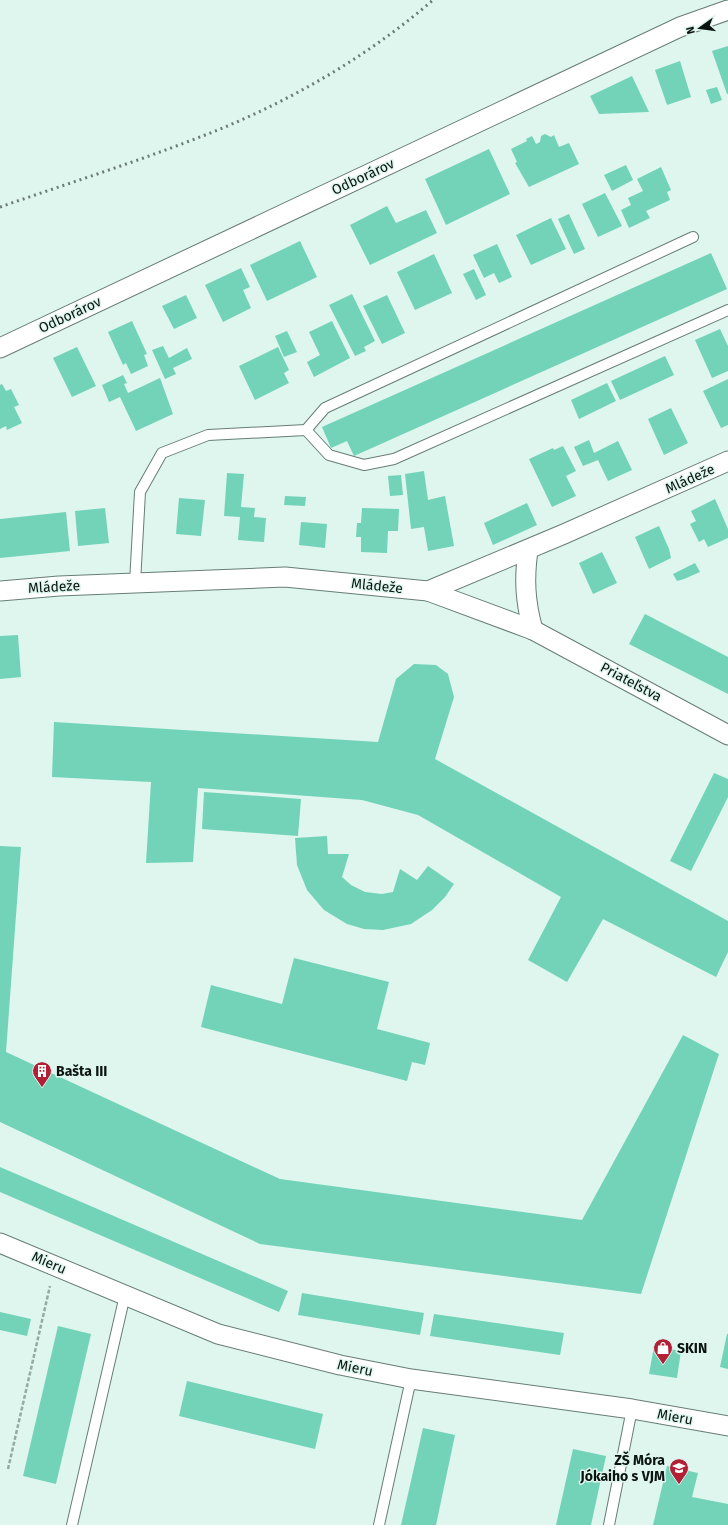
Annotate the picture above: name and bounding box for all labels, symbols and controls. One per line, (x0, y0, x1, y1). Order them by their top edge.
north arrow (680, 8, 720, 48)
text: N (684, 25, 698, 35)
street label: Odborárov (329, 155, 397, 199)
street label: Odborárov (36, 293, 104, 337)
street label: Mládeže (663, 461, 717, 497)
street label: Mládeže (350, 575, 404, 597)
street label: Mládeže (28, 577, 80, 597)
street label: Priateľstva (597, 659, 665, 705)
building icon: Bašta III (31, 1060, 53, 1088)
place label: Bašta III (56, 1063, 107, 1080)
street label: Mieru (29, 1248, 69, 1278)
shop icon: SKIN (652, 1337, 674, 1365)
place label: SKIN (677, 1340, 707, 1357)
street label: Mieru (336, 1356, 374, 1380)
street label: Mieru (656, 1406, 694, 1428)
place label: ZŠ Móra Jókaiho s VJM (579, 1451, 665, 1485)
school or university icon: ZŠ Móra Jókaiho s VJM (668, 1457, 690, 1485)

